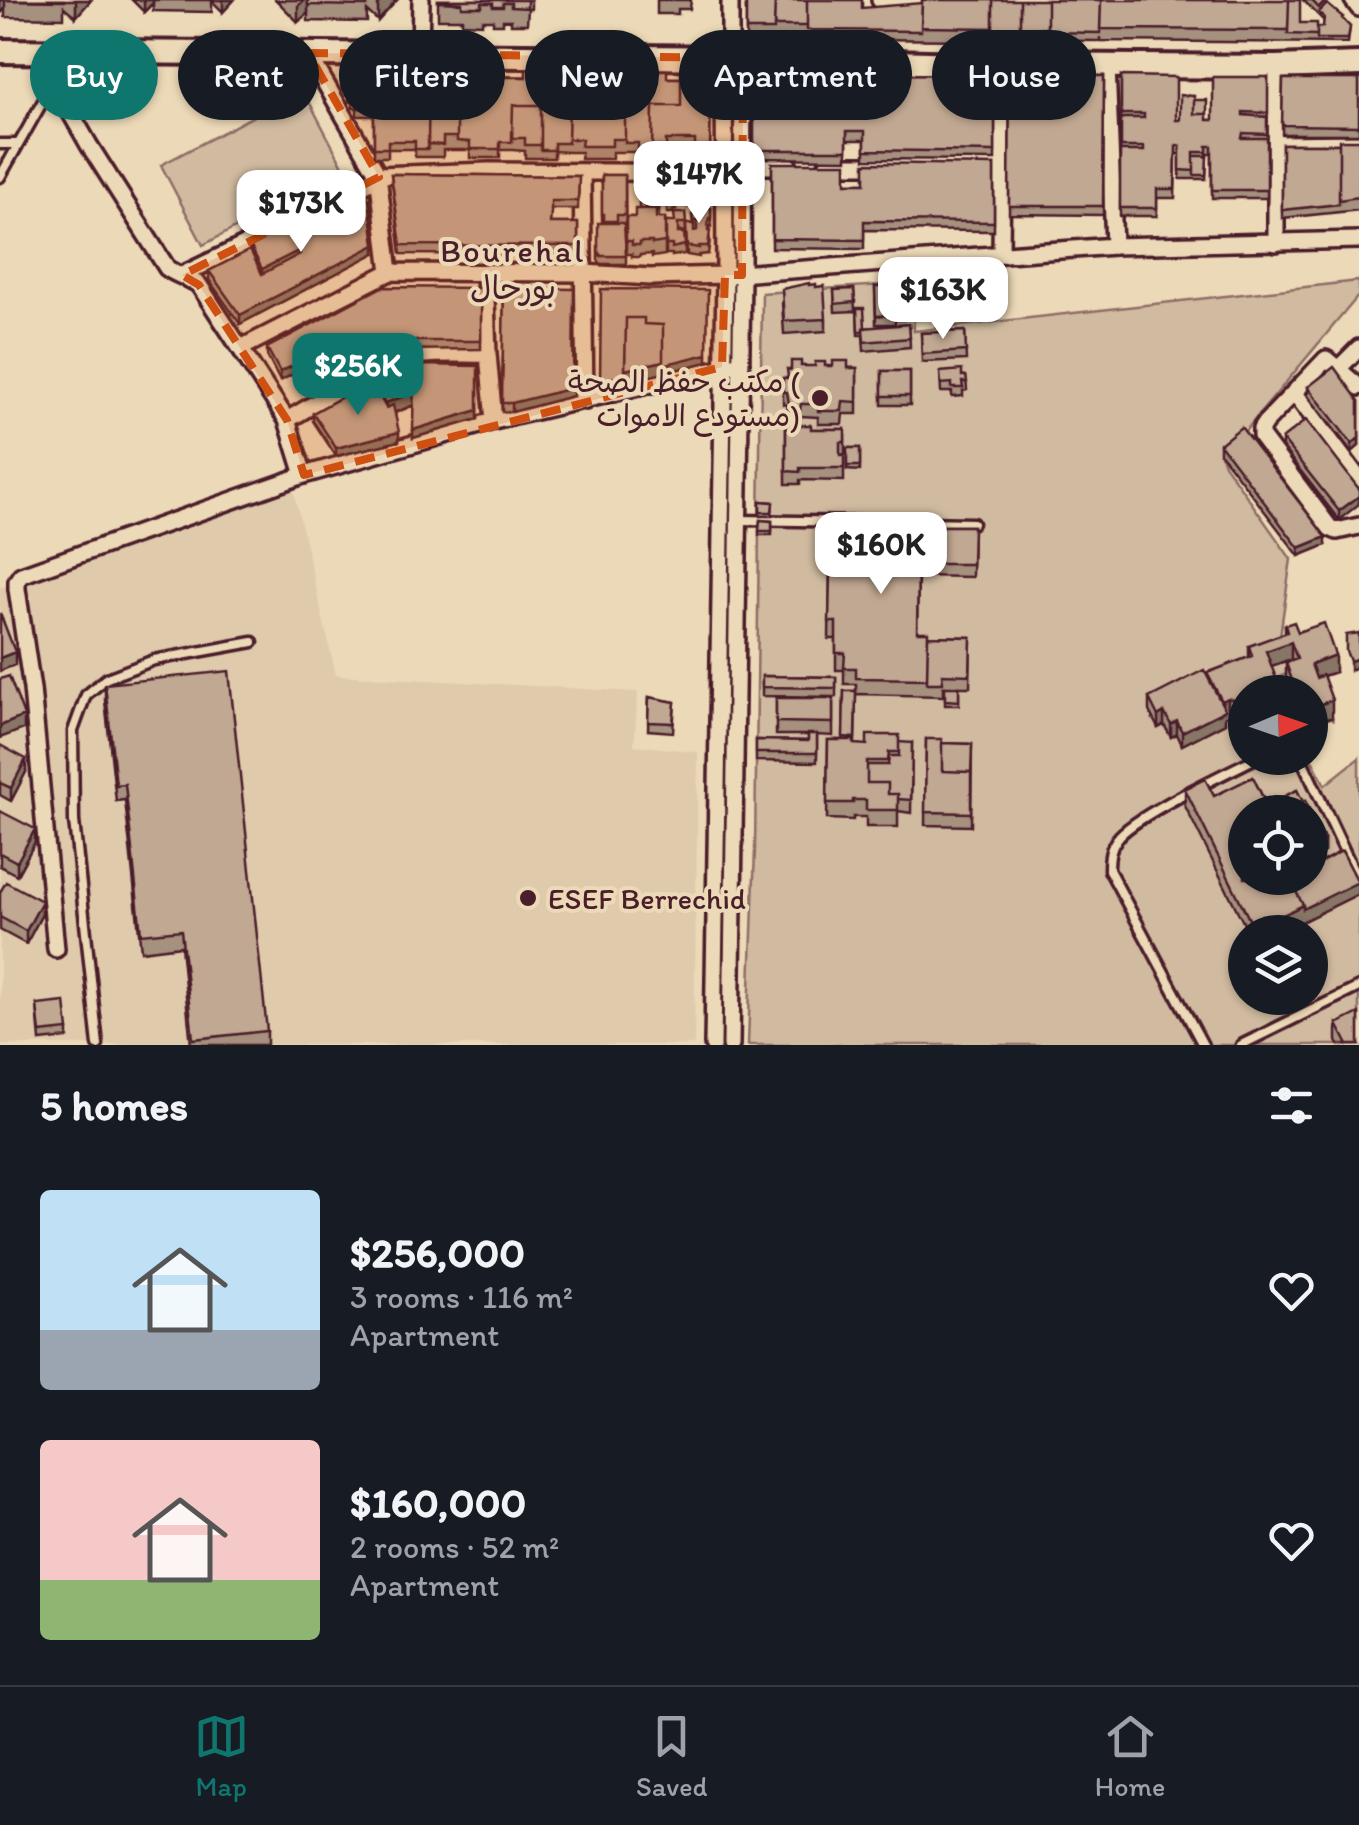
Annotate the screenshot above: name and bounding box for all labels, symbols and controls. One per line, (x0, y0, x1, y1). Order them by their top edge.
chip: Buy (30, 30, 158, 120)
chip: Rent (178, 30, 319, 120)
chip: Filters (339, 30, 505, 120)
chip: New (525, 30, 659, 120)
chip: Apartment (679, 30, 912, 120)
chip: House (932, 30, 1096, 120)
pin: $147K (629, 141, 769, 226)
text: $147K (656, 154, 742, 192)
pin: $173K (231, 170, 371, 255)
text: $173K (259, 183, 343, 221)
district label: Bourehal بورحال (440, 232, 586, 307)
pin: $163K (873, 257, 1013, 342)
text: $163K (900, 270, 986, 308)
pin: $256K (288, 333, 428, 418)
text: $256K (314, 346, 402, 384)
place label: مكتب حفظ الصحة ( مستودع الاموات) (568, 363, 800, 437)
marker: مكتب حفظ الصحة ( مستودع الاموات) (809, 387, 831, 409)
pin: $160K (811, 512, 951, 597)
text: $160K (837, 525, 925, 563)
north arrow (1228, 675, 1328, 775)
map controls (1228, 675, 1328, 1015)
button: locate (1228, 795, 1328, 895)
place label: ESEF Berrechid (548, 880, 746, 917)
marker: ESEF Berrechid (517, 887, 539, 909)
button: layers (1228, 915, 1328, 1015)
icon: filters (1264, 1078, 1319, 1133)
text: 5 homes (40, 1080, 188, 1131)
text: $256,000 (350, 1227, 525, 1278)
icon: home (120, 1230, 240, 1350)
icon: heart (1264, 1263, 1319, 1318)
text: 3 rooms · 116 m² (350, 1278, 573, 1316)
text: Apartment (350, 1316, 499, 1354)
text: $160,000 (350, 1477, 526, 1528)
icon: home (120, 1480, 240, 1600)
icon: heart (1264, 1513, 1319, 1568)
text: 2 rooms · 52 m² (350, 1528, 559, 1566)
text: Apartment (350, 1566, 499, 1604)
tab: Map (194, 1709, 249, 1803)
tab: Saved (636, 1709, 707, 1803)
tab: Home (1095, 1709, 1165, 1803)

